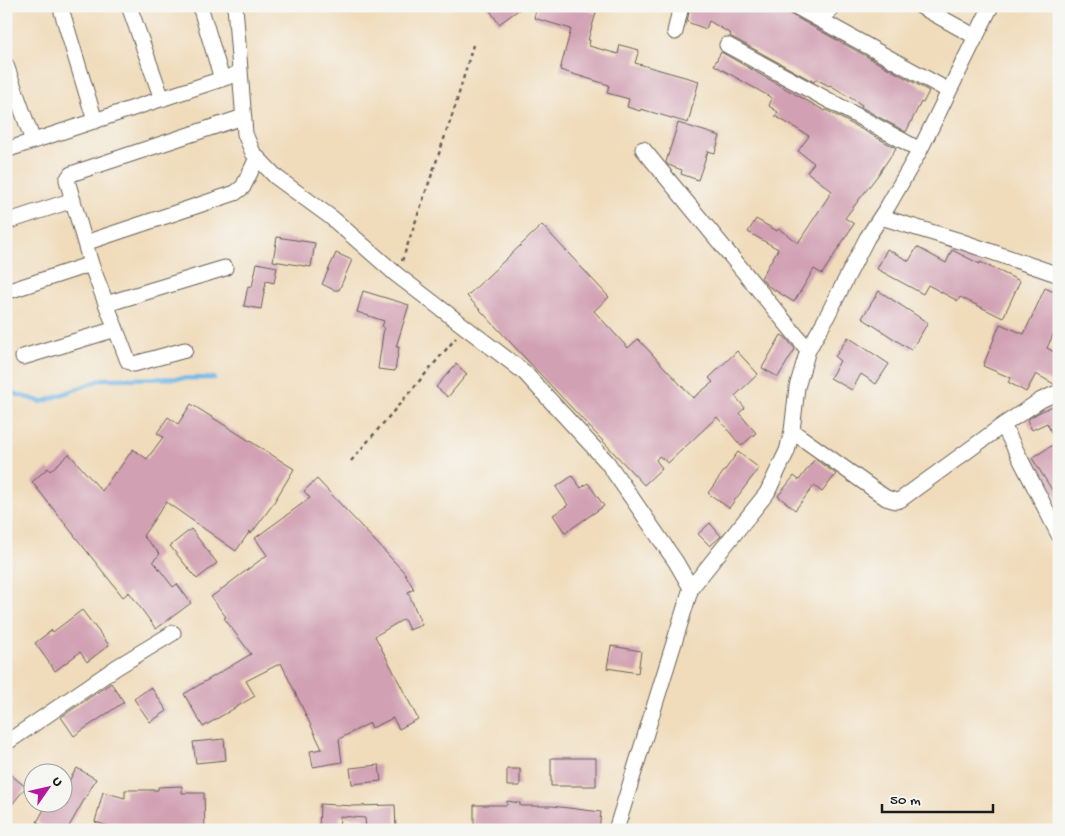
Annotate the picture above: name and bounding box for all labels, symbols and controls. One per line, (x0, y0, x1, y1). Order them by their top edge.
north arrow (22, 764, 72, 814)
text: U (47, 774, 66, 790)
scale bar (882, 781, 994, 813)
text: 50 m (890, 792, 921, 810)

